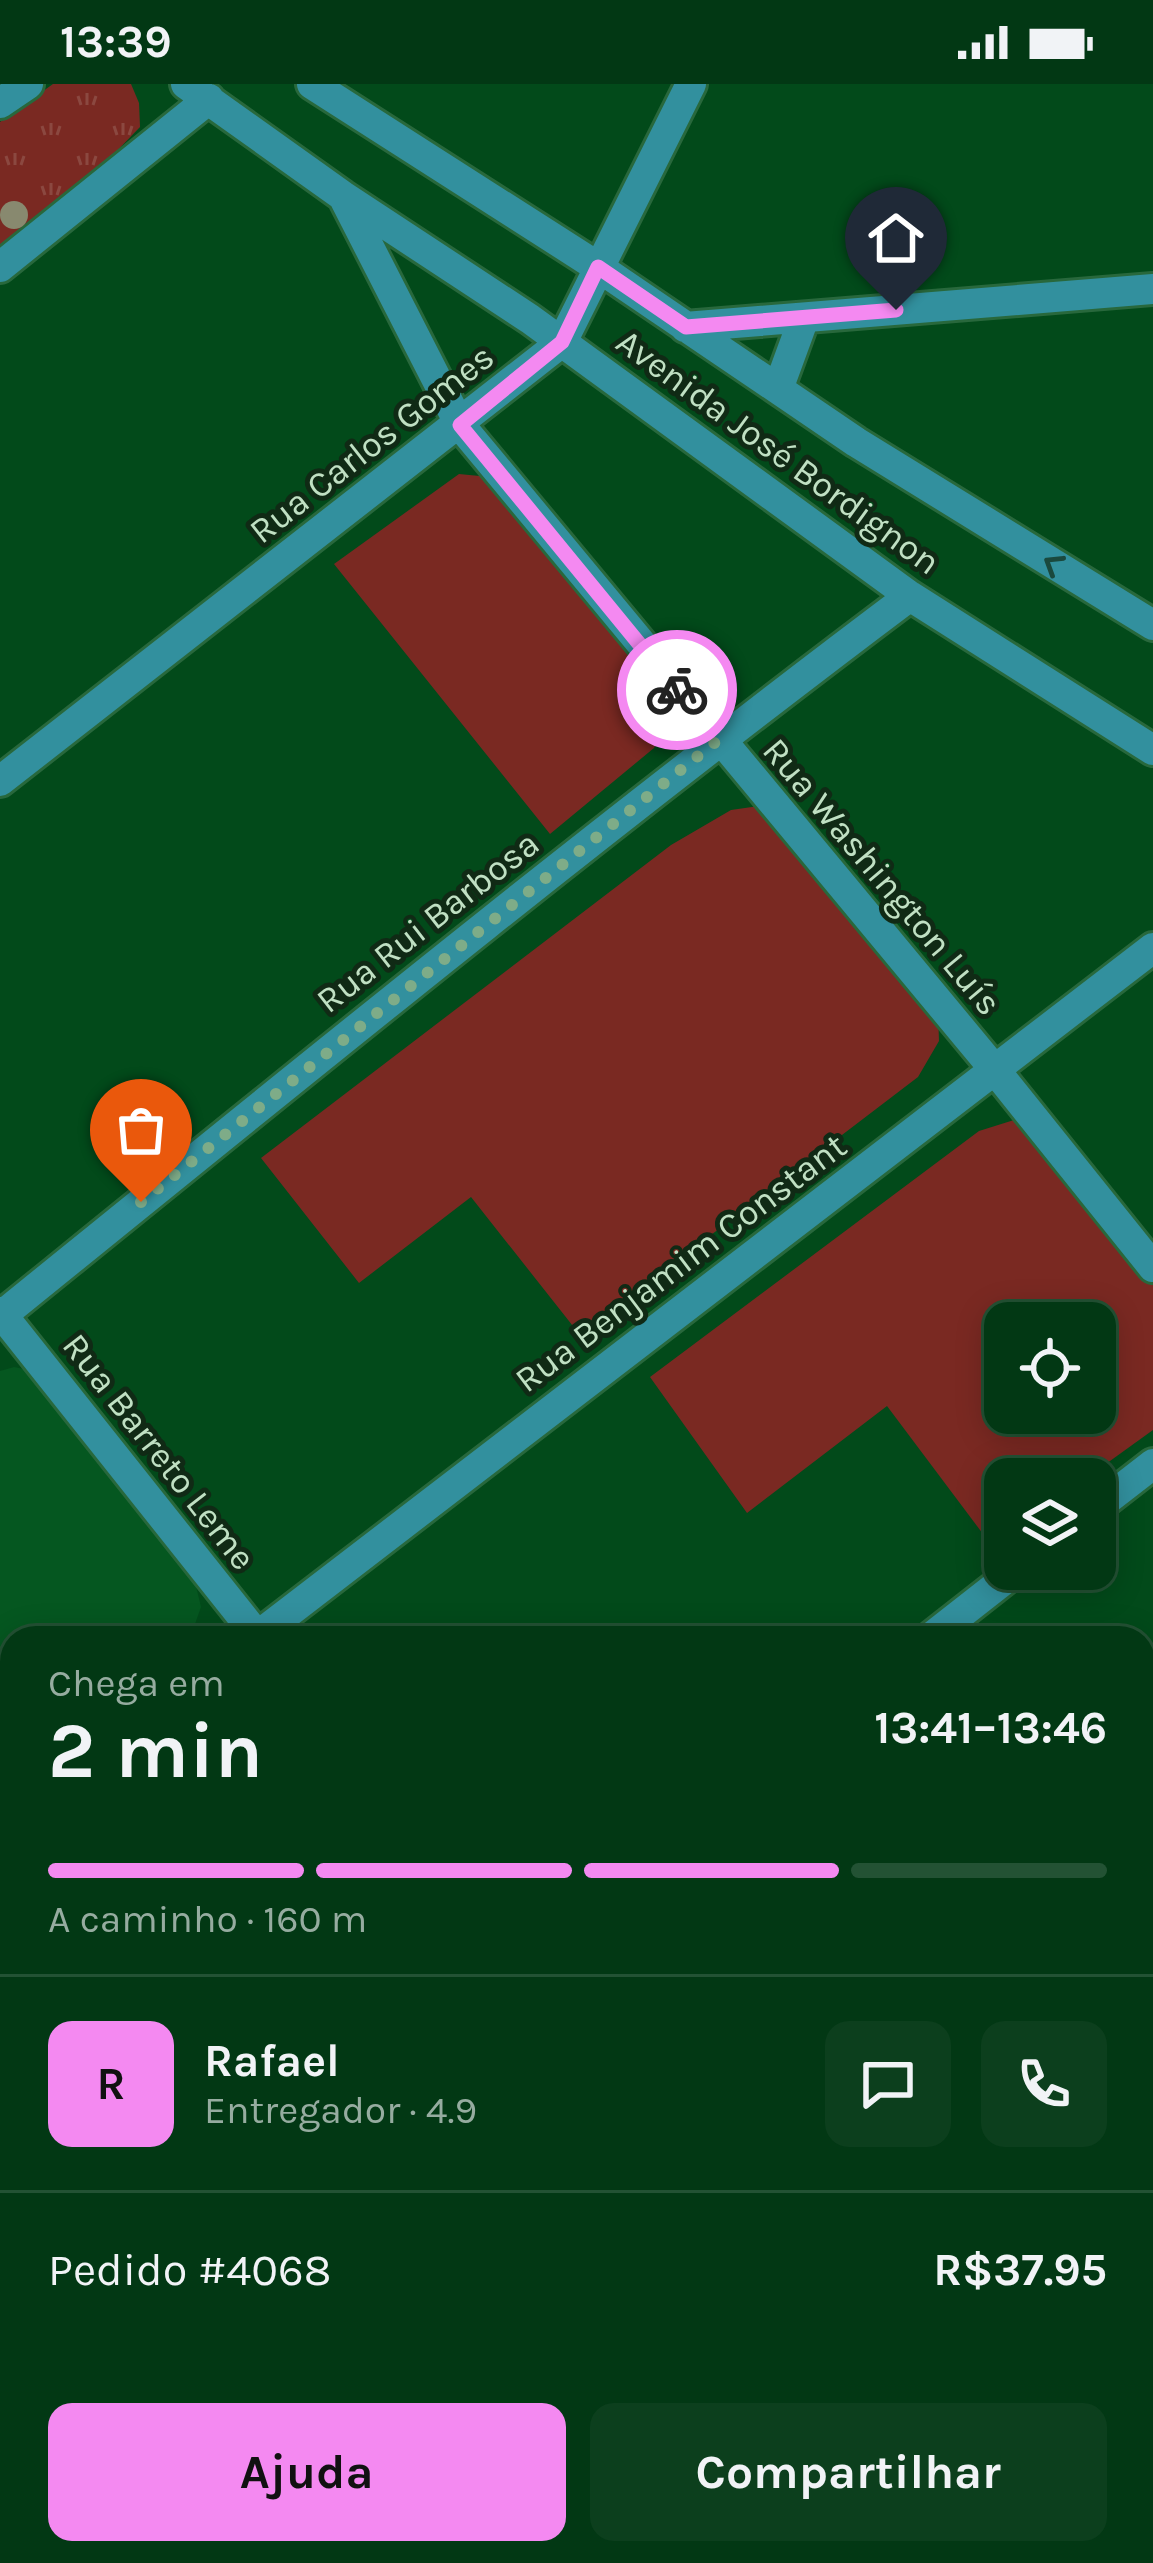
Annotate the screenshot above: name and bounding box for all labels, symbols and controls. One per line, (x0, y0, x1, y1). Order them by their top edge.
text: 13:39 (60, 16, 172, 68)
pin (845, 187, 947, 310)
icon: home (863, 205, 929, 271)
street label: Avenida José Bordignon (609, 320, 948, 583)
street label: Rua Carlos Gomes (241, 335, 502, 552)
one-way arrow (1045, 556, 1067, 578)
courier (617, 630, 737, 750)
icon: bike (644, 657, 710, 723)
street label: Rua Washington Luís (754, 730, 1010, 1024)
street label: Rua Rui Barbosa (308, 822, 547, 1022)
pin (90, 1079, 192, 1202)
icon: bag (108, 1097, 174, 1163)
street label: Rua Benjamim Constant (507, 1125, 854, 1401)
map controls (984, 1302, 1116, 1590)
button: locate (984, 1302, 1116, 1434)
street label: Rua Barreto Leme (54, 1325, 264, 1578)
button: layers (984, 1458, 1116, 1590)
text: Chega em (48, 1660, 225, 1706)
text: 13:41–13:46 (874, 1702, 1107, 1754)
text: 2 min (48, 1705, 263, 1797)
text: A caminho · 160 m (48, 1896, 367, 1942)
button: chat (825, 2021, 951, 2147)
button: phone (981, 2021, 1107, 2147)
text: Rafael (204, 2035, 340, 2087)
text: R (97, 2058, 125, 2110)
text: Entregador · 4.9 (204, 2087, 477, 2133)
text: Pedido #4068 (48, 2244, 331, 2296)
text: R$37.95 (933, 2244, 1107, 2296)
button: Ajuda (48, 2403, 566, 2541)
button: Compartilhar (590, 2403, 1107, 2541)

